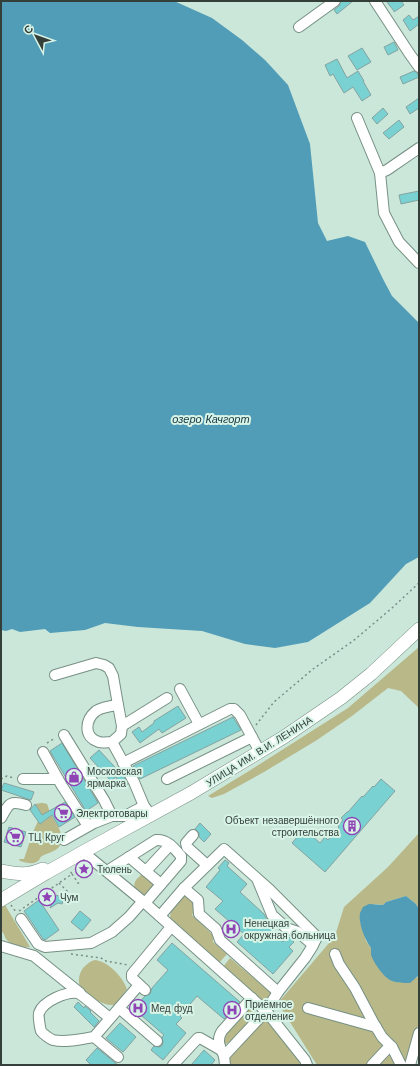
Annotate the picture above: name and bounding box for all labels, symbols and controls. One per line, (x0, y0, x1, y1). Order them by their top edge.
north arrow (16, 16, 56, 56)
text: С (21, 22, 36, 37)
water label: озеро Качгорт (172, 413, 250, 426)
street label: УЛИЦА ИМ. В.И. ЛЕНИНА (204, 714, 315, 789)
place label: Московская ярмарка (87, 766, 142, 789)
shop icon: Московская ярмарка (64, 767, 84, 787)
supermarket icon: Электротовары (53, 803, 73, 823)
place label: Электротовары (76, 808, 148, 819)
place label: Объект незавершённого строительства (225, 815, 339, 838)
building icon: Объект незавершённого строительства (342, 816, 362, 836)
supermarket icon: ТЦ Круг (5, 827, 25, 847)
place label: ТЦ Круг (28, 832, 65, 843)
place icon: Тюлень (74, 859, 94, 879)
place label: Тюлень (97, 864, 132, 875)
place icon: Чум (37, 887, 57, 907)
place label: Чум (60, 892, 79, 903)
place label: Ненецкая окружная больница (244, 918, 336, 941)
hospital icon: Ненецкая окружная больница (221, 919, 241, 939)
hospital icon: Мед фуд (128, 998, 148, 1018)
place label: Приёмное отделение (245, 999, 294, 1022)
hospital icon: Приёмное отделение (222, 1000, 242, 1020)
place label: Мед фуд (151, 1003, 193, 1014)

